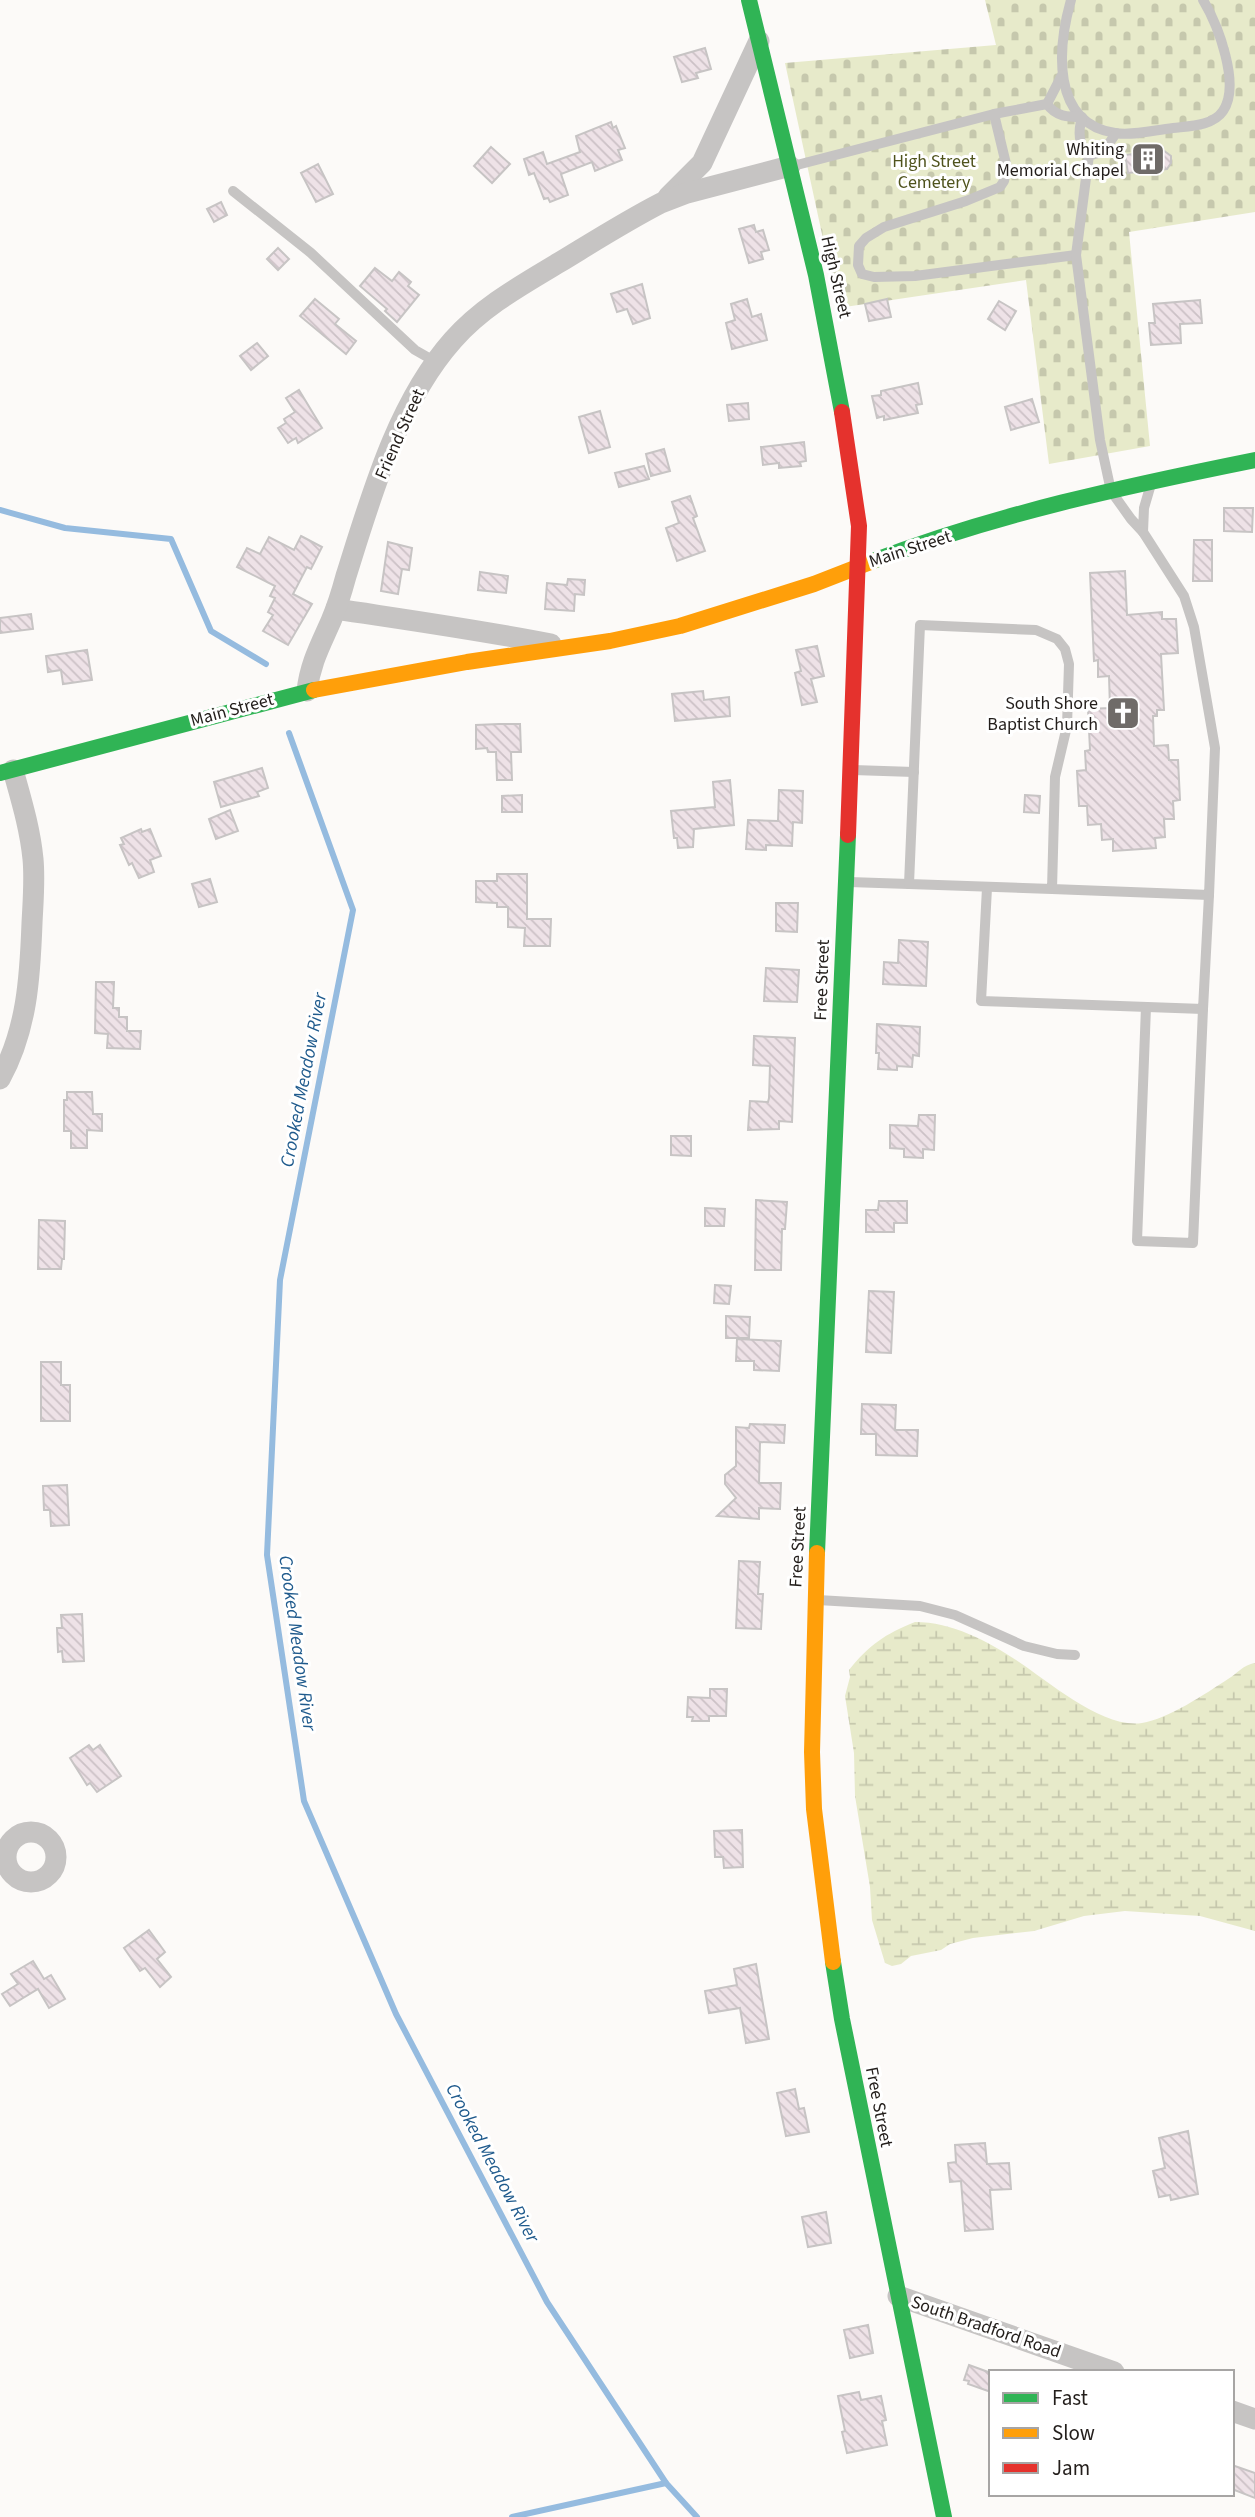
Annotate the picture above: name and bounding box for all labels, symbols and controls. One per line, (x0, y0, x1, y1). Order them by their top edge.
place label: Whiting Memorial Chapel (997, 137, 1124, 183)
building icon: Whiting Memorial Chapel (1129, 140, 1167, 178)
park label: High Street Cemetery (892, 149, 976, 195)
street label: High Street (814, 233, 858, 321)
street label: Friend Street (369, 385, 431, 483)
street label: Main Street (866, 524, 954, 574)
street label: Main Street (188, 687, 276, 733)
place label: South Shore Baptist Church (987, 691, 1098, 737)
church icon: South Shore Baptist Church (1104, 694, 1142, 732)
street label: Free Street (808, 939, 836, 1021)
water label: Crooked Meadow River (274, 989, 334, 1169)
street label: Free Street (783, 1506, 813, 1588)
water label: Crooked Meadow River (271, 1554, 323, 1734)
street label: Free Street (859, 2065, 899, 2149)
water label: Crooked Meadow River (439, 2079, 546, 2249)
street label: South Bradford Road (908, 2290, 1064, 2364)
legend (989, 2370, 1234, 2496)
text: Fast (1052, 2383, 1088, 2413)
text: Slow (1052, 2418, 1095, 2448)
text: Jam (1052, 2453, 1090, 2483)

